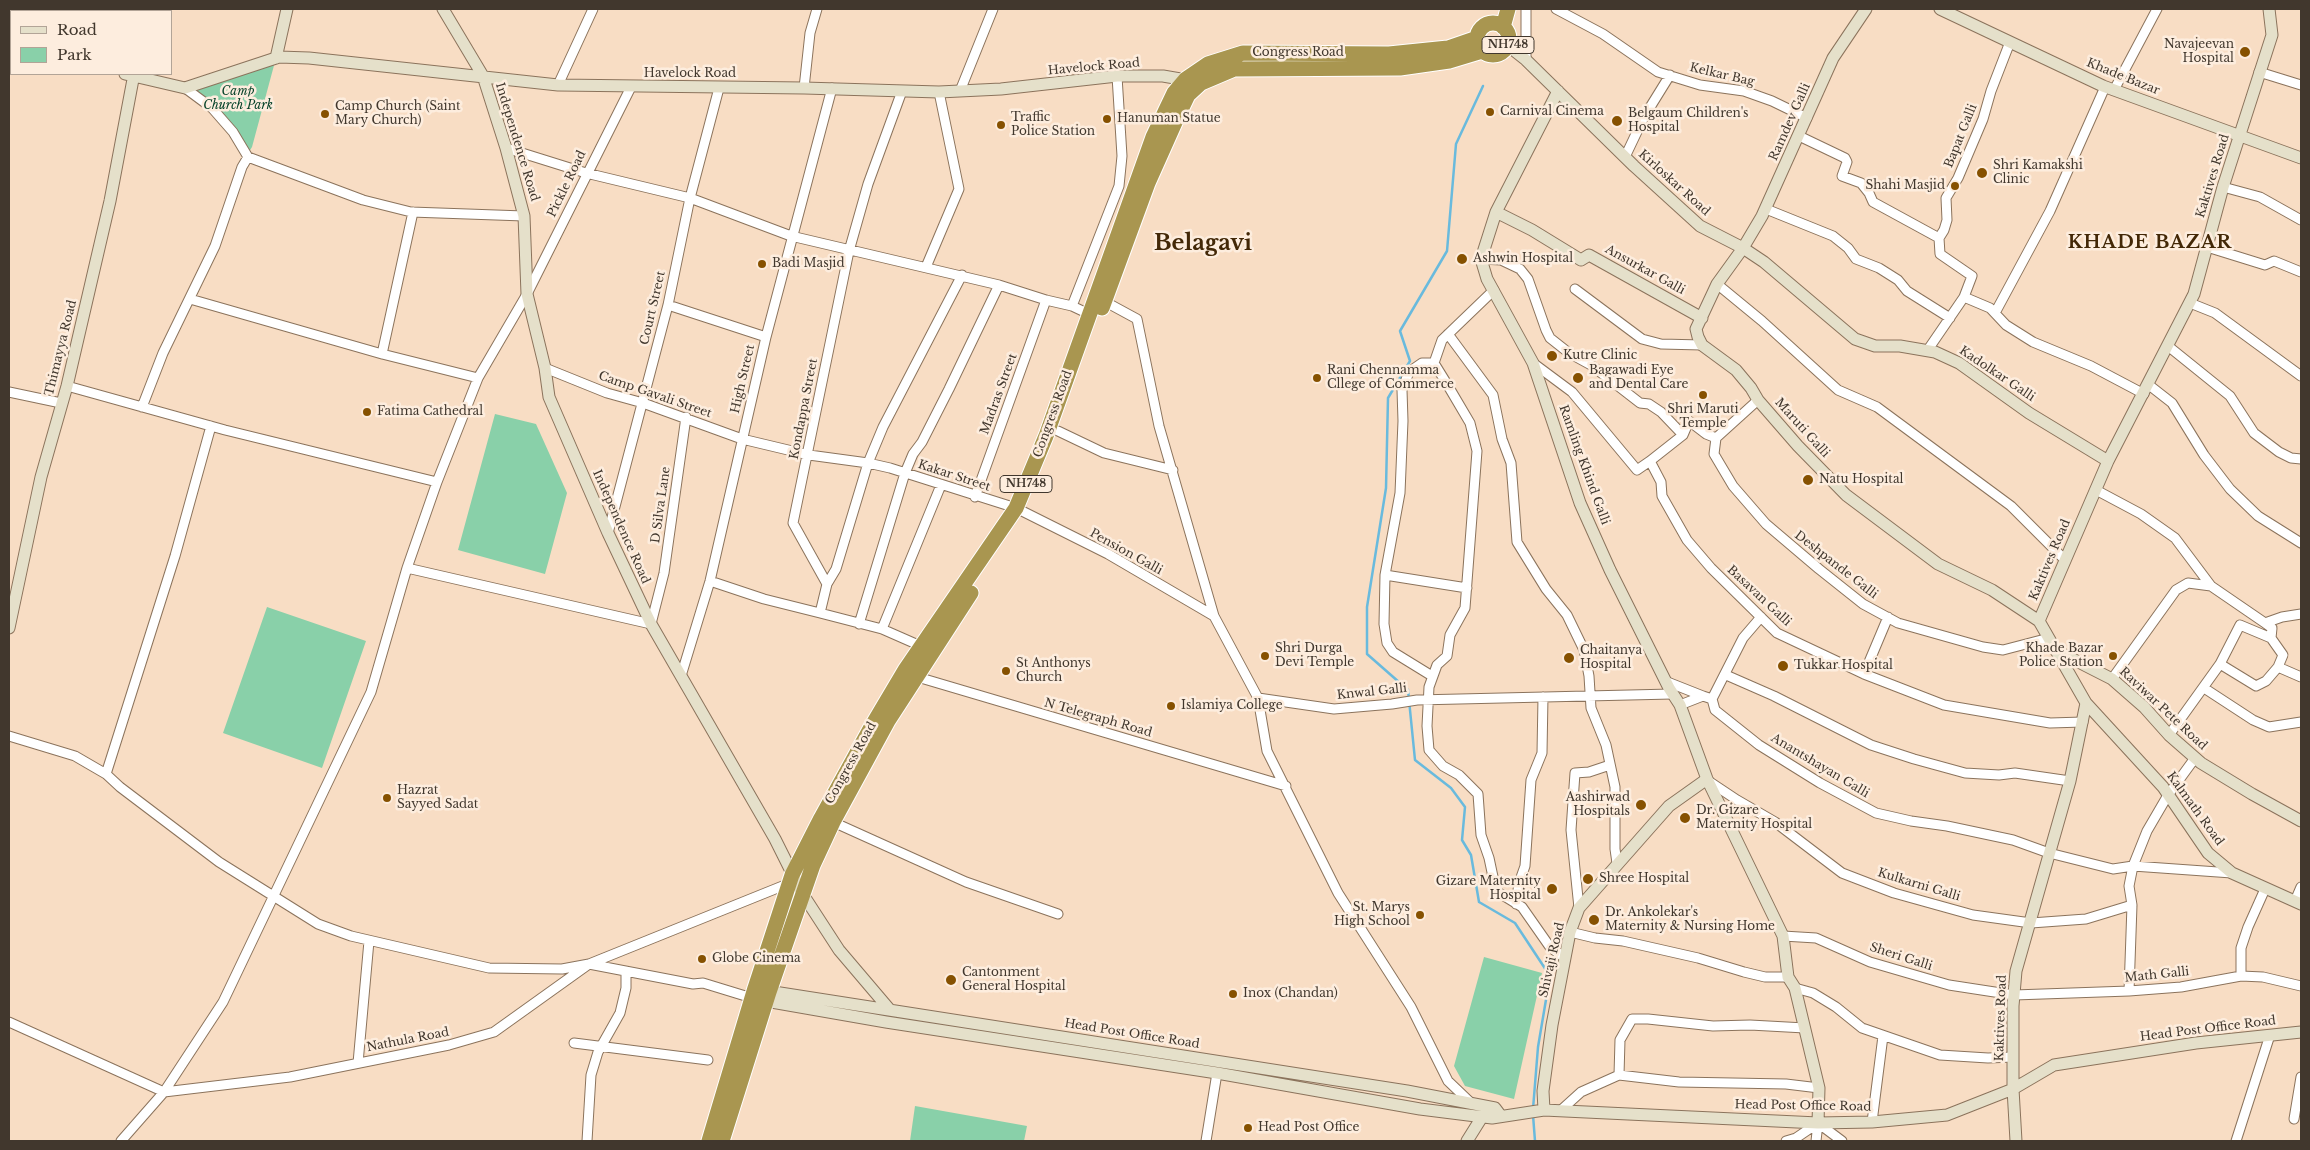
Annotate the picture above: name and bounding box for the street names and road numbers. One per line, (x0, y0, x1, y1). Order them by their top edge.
road number: NH748 (1482, 36, 1534, 54)
street label: Congress Road (1252, 46, 1344, 60)
street label: Havelock Road (1047, 56, 1141, 78)
street label: Khade Bazar (2084, 56, 2162, 98)
street label: Kelkar Bag (1688, 61, 1756, 89)
street label: Havelock Road (644, 67, 736, 81)
street label: Independence Road (492, 81, 542, 203)
street label: Ramdev Galli (1766, 81, 1814, 163)
street label: Bapat Galli (1942, 102, 1980, 170)
street label: Kaktives Road (2193, 132, 2233, 220)
street label: Kirloskar Road (1635, 147, 1713, 219)
street label: Pickle Road (545, 148, 589, 220)
street label: Ansurkar Galli (1603, 242, 1687, 298)
street label: Court Street (638, 270, 668, 346)
street label: Thimayya Road (42, 298, 80, 398)
street label: High Street (728, 343, 758, 415)
street label: Kadolkar Galli (1956, 343, 2038, 405)
street label: Madras Street (978, 352, 1020, 436)
street label: Kondappa Street (787, 357, 821, 461)
street label: Congress Road (1031, 368, 1075, 460)
street label: Camp Gavali Street (596, 369, 714, 421)
street label: Maruti Galli (1772, 395, 1832, 461)
street label: Ramling Khind Galli (1556, 403, 1612, 527)
street label: Kakar Street (916, 458, 992, 494)
street label: D Silva Lane (648, 466, 674, 544)
street label: Independence Road (589, 468, 653, 586)
road number: NH748 (1000, 476, 1052, 492)
street label: Kaktives Road (2026, 517, 2074, 603)
street label: Pension Galli (1087, 526, 1165, 578)
street label: Deshpande Galli (1792, 528, 1880, 602)
street label: Basavan Galli (1724, 563, 1794, 629)
street label: Raviwar Pete Road (2116, 665, 2210, 753)
street label: Knwal Galli (1336, 681, 1408, 703)
street label: N Telegraph Road (1042, 696, 1154, 740)
street label: Congress Road (822, 719, 880, 807)
street label: Anantshayan Galli (1768, 731, 1872, 801)
street label: Kalmath Road (2163, 769, 2227, 849)
street label: Kulkarni Galli (1876, 866, 1962, 904)
street label: Shivaji Road (1536, 921, 1568, 999)
street label: Sheri Galli (1868, 940, 1934, 974)
street label: Math Galli (2124, 964, 2190, 986)
street label: Kaktives Road (1992, 974, 2010, 1062)
street label: Head Post Office Road (2139, 1014, 2277, 1044)
street label: Head Post Office Road (1063, 1016, 1201, 1052)
street label: Nathula Road (366, 1025, 450, 1055)
street label: Head Post Office Road (1735, 1098, 1871, 1114)

